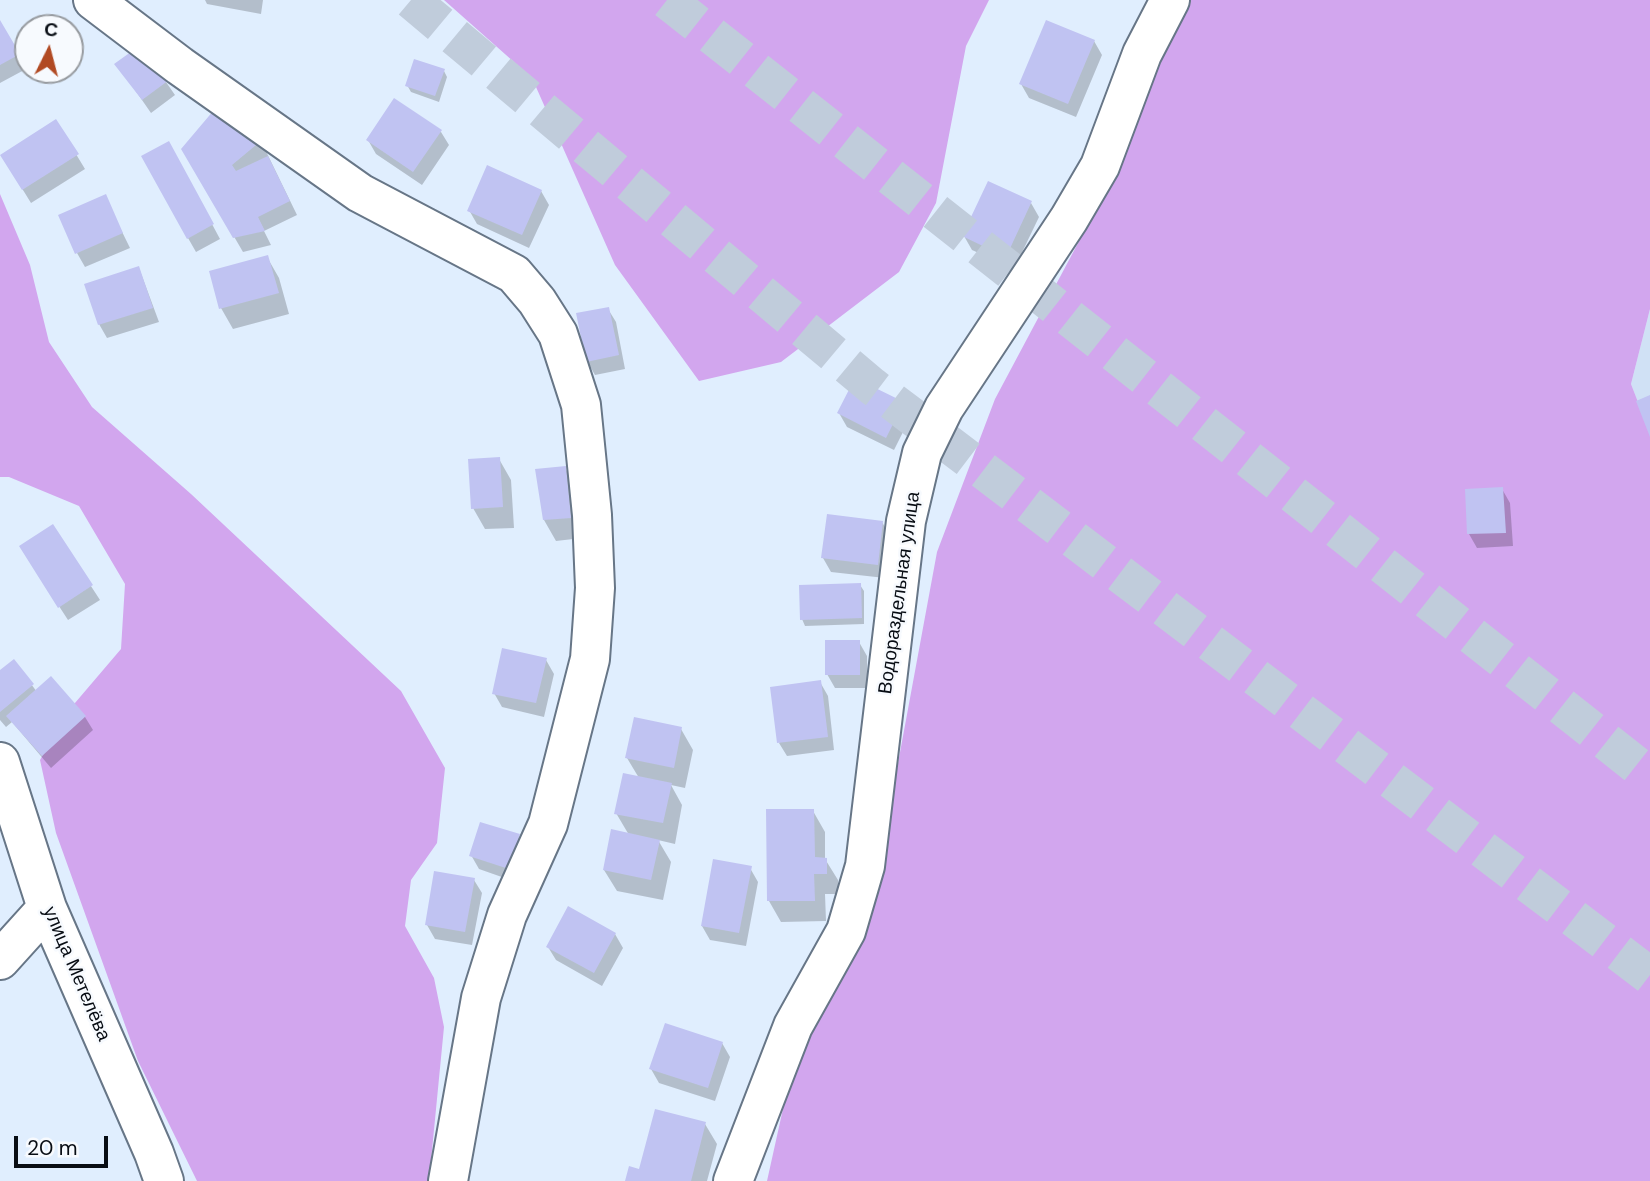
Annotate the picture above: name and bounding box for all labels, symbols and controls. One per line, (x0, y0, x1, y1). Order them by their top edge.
north arrow (14, 14, 84, 84)
text: С (43, 16, 59, 43)
street label: Водораздельная улица (874, 490, 926, 696)
street label: улица Метелёва (37, 903, 115, 1045)
scale bar (18, 1122, 112, 1166)
text: 20 m (27, 1134, 78, 1162)

